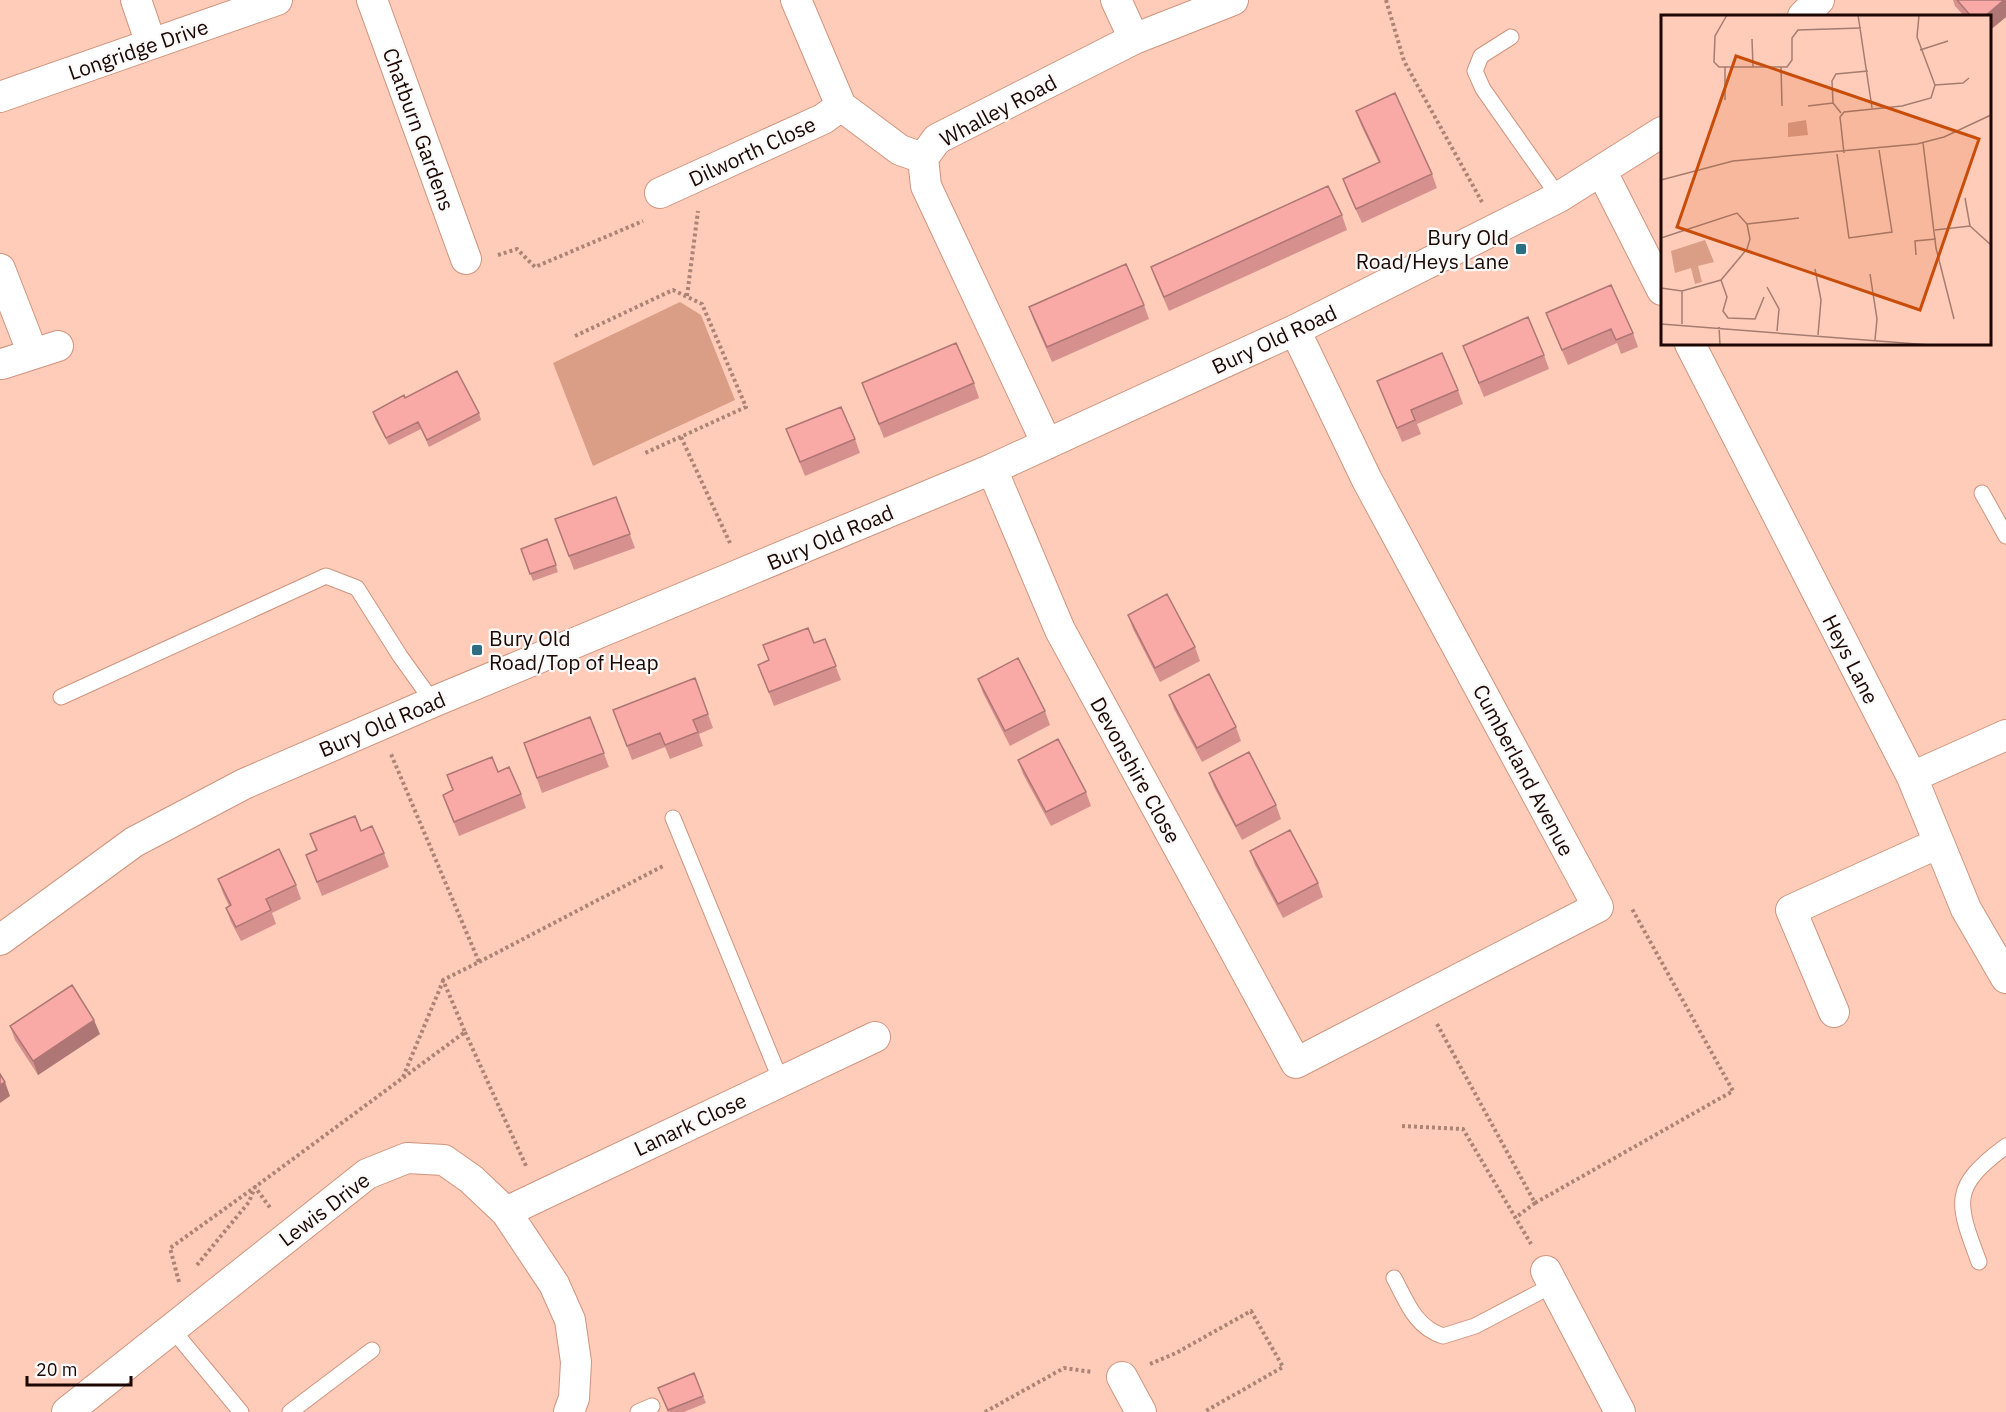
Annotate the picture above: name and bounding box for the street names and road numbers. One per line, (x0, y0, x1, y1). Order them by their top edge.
street label: Longridge Drive (64, 12, 212, 86)
street label: Chatburn Gardens (377, 44, 461, 214)
street label: Whalley Road (935, 68, 1061, 152)
street label: Dilworth Close (684, 109, 820, 193)
street label: Bury Old Road (1207, 298, 1341, 380)
street label: Bury Old Road (762, 498, 898, 576)
street label: Heys Lane (1817, 609, 1885, 709)
street label: Cumberland Avenue (1467, 679, 1581, 861)
street label: Bury Old Road (314, 685, 450, 763)
street label: Devonshire Close (1084, 692, 1188, 848)
street label: Lanark Close (629, 1086, 751, 1162)
street label: Lewis Drive (273, 1166, 375, 1252)

